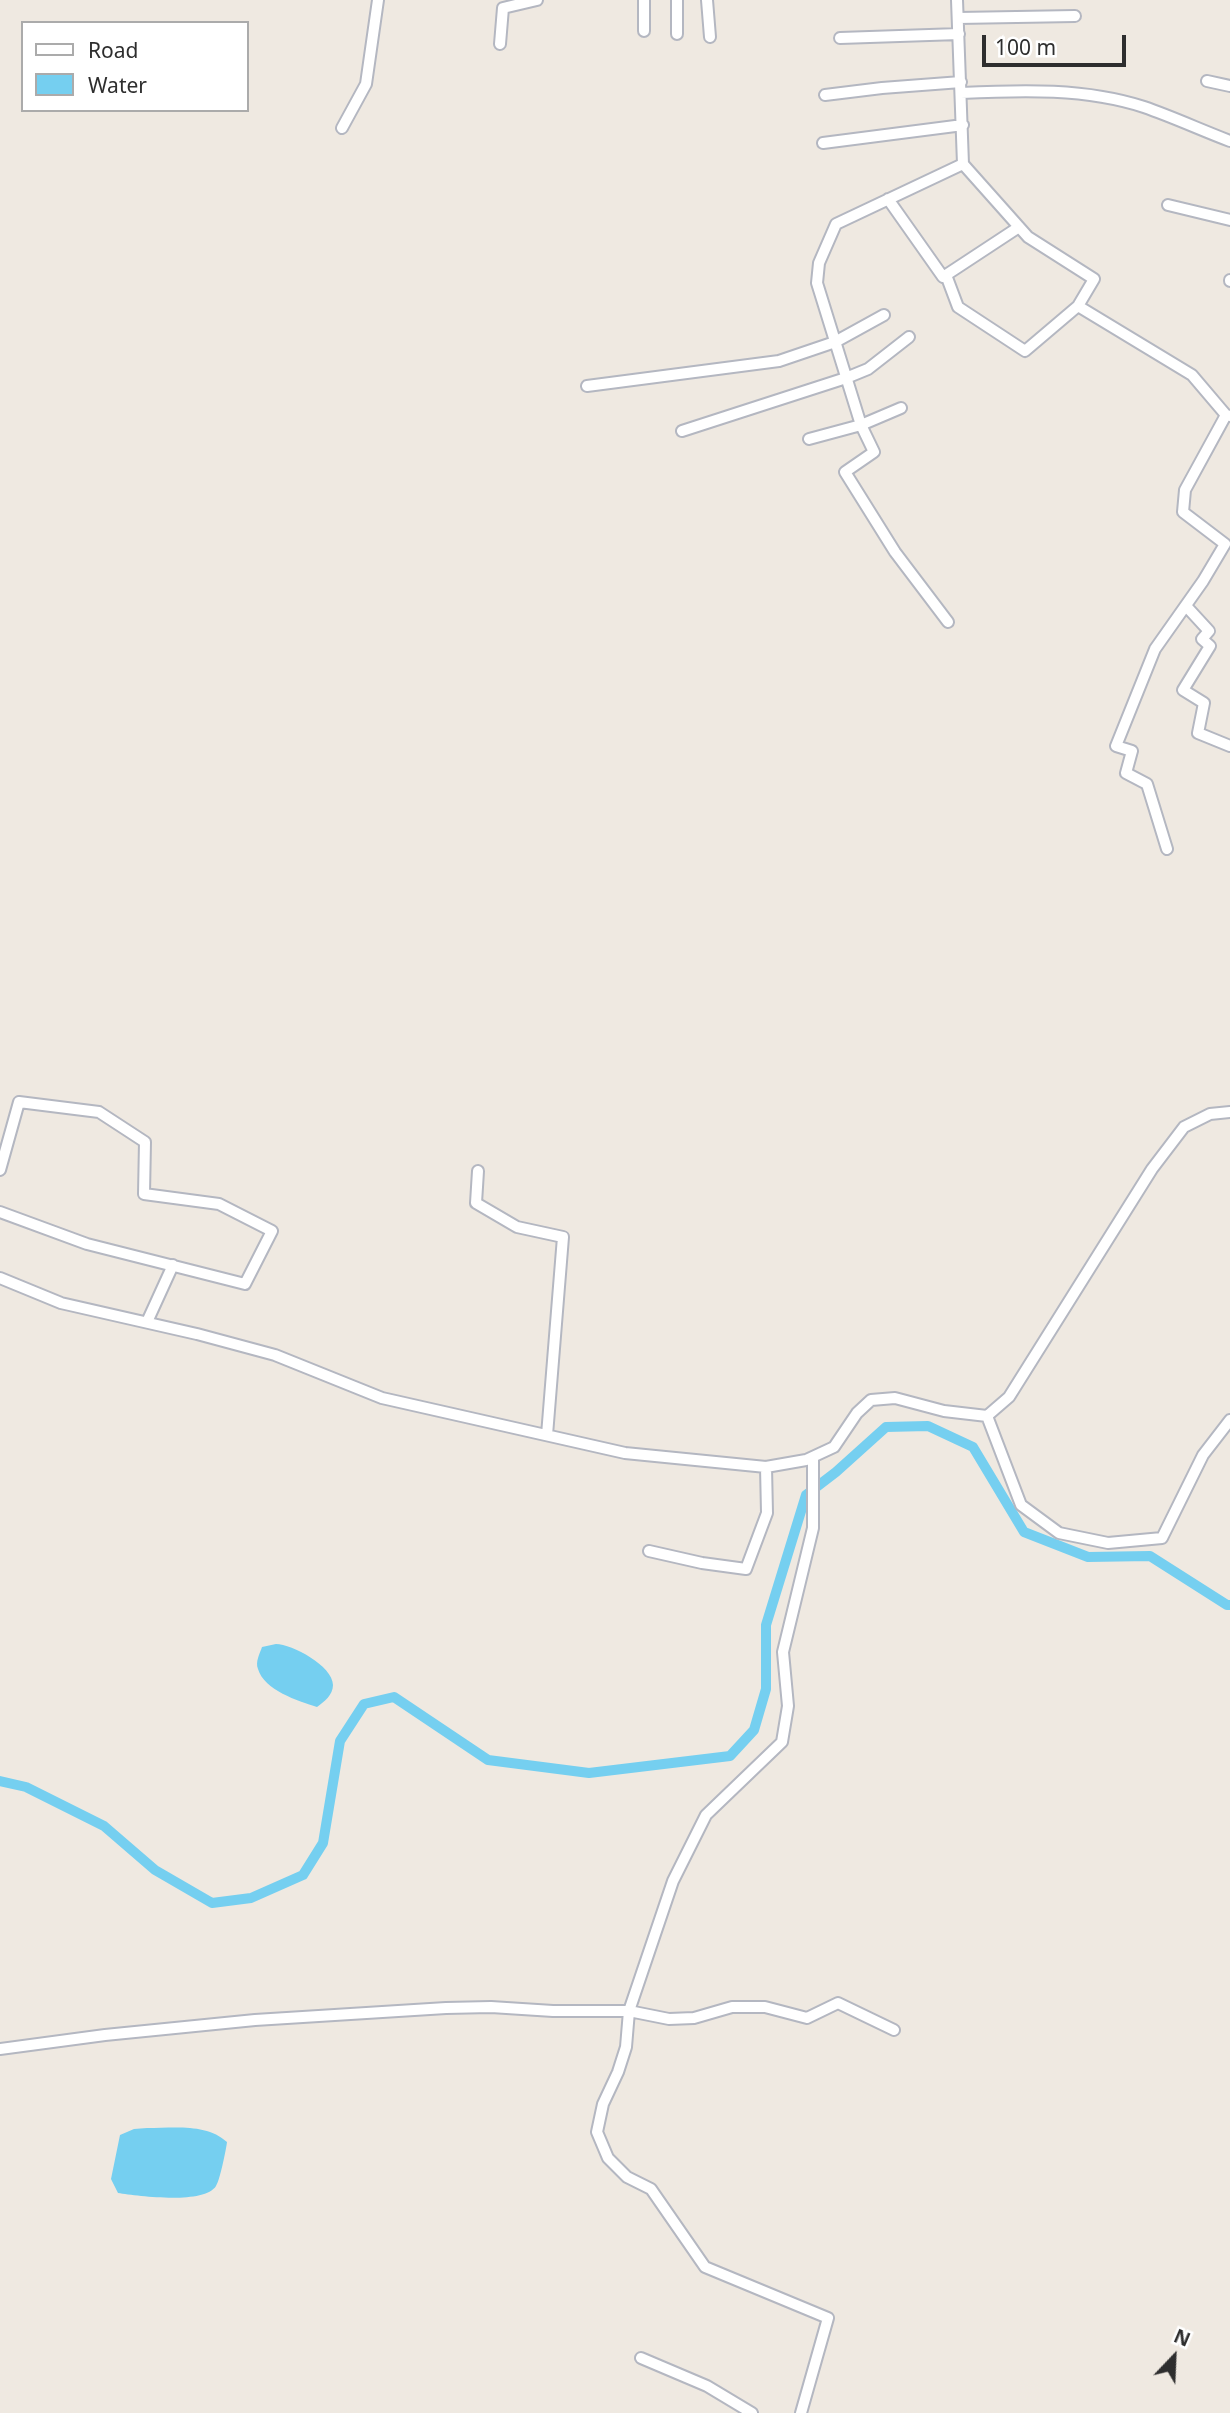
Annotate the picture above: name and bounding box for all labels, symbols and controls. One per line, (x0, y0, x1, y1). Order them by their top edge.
legend (21, 21, 248, 112)
scale bar (985, 21, 1128, 65)
text: 100 m (995, 33, 1056, 61)
text: Road (88, 36, 138, 64)
text: Water (88, 71, 147, 99)
north arrow (1139, 2322, 1209, 2392)
text: N (1170, 2323, 1194, 2353)

